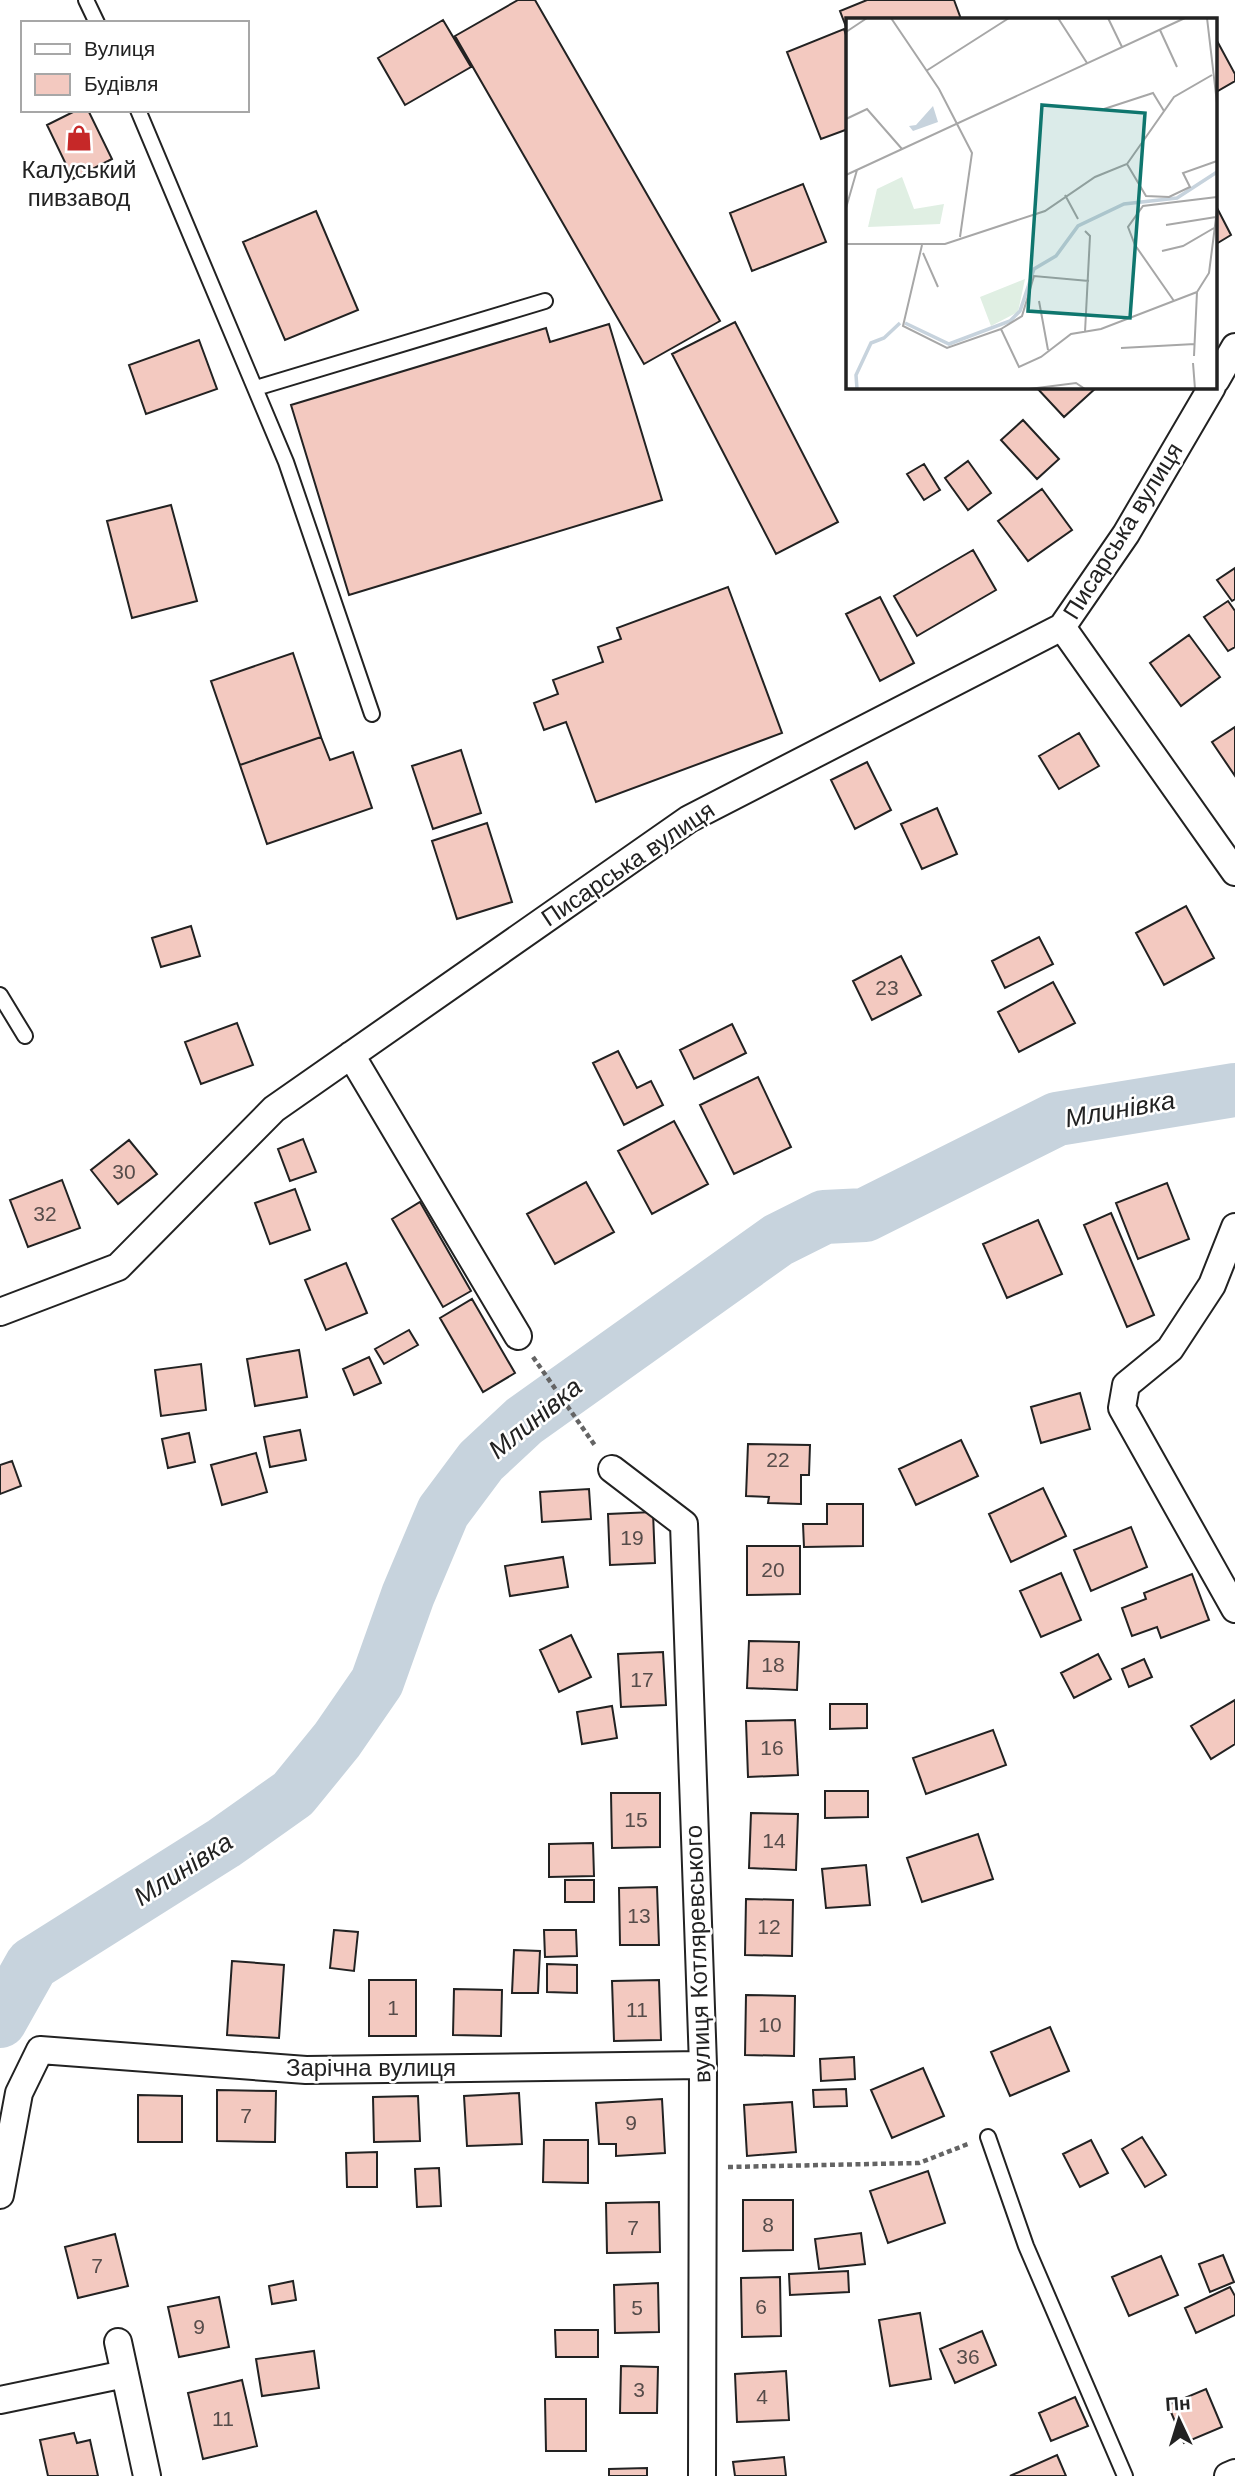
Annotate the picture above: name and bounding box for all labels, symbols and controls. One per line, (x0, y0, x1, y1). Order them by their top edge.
inset map (846, 18, 1218, 388)
legend (21, 21, 248, 112)
text: Вулиця (84, 37, 155, 60)
text: Будівля (84, 72, 158, 95)
shop icon: Калуський пивзавод (64, 123, 94, 153)
place label: Калуський пивзавод (22, 156, 136, 211)
street label: Писарська вулиця (1057, 438, 1188, 624)
street label: Писарська вулиця (536, 796, 719, 931)
house number: 23 (875, 976, 899, 999)
water label: Млинівка (1063, 1085, 1177, 1133)
house number: 30 (112, 1160, 136, 1183)
house number: 32 (33, 1202, 57, 1225)
water label: Млинівка (482, 1371, 588, 1465)
house number: 22 (766, 1448, 790, 1471)
house number: 19 (620, 1526, 644, 1549)
house number: 20 (761, 1558, 785, 1581)
house number: 18 (761, 1653, 785, 1676)
house number: 17 (630, 1668, 654, 1691)
house number: 16 (760, 1736, 784, 1759)
house number: 15 (624, 1808, 648, 1831)
street label: вулиця Котляревського (680, 1825, 715, 2083)
water label: Млинівка (128, 1826, 238, 1912)
house number: 14 (762, 1829, 786, 1852)
house number: 13 (627, 1904, 651, 1927)
house number: 12 (757, 1915, 781, 1938)
house number: 1 (387, 1996, 399, 2019)
house number: 11 (626, 1998, 648, 2021)
house number: 10 (758, 2013, 782, 2036)
street label: Зарічна вулиця (286, 2054, 456, 2081)
house number: 7 (240, 2104, 252, 2127)
house number: 9 (625, 2111, 637, 2134)
house number: 8 (762, 2213, 774, 2236)
house number: 7 (627, 2216, 639, 2239)
house number: 7 (91, 2254, 103, 2277)
house number: 6 (755, 2295, 767, 2318)
house number: 5 (631, 2296, 643, 2319)
house number: 9 (193, 2315, 205, 2338)
house number: 36 (956, 2345, 980, 2368)
house number: 3 (633, 2378, 645, 2401)
house number: 4 (756, 2385, 768, 2408)
north arrow (1144, 2385, 1214, 2455)
text: Пн (1165, 2392, 1191, 2415)
house number: 11 (212, 2407, 234, 2430)

